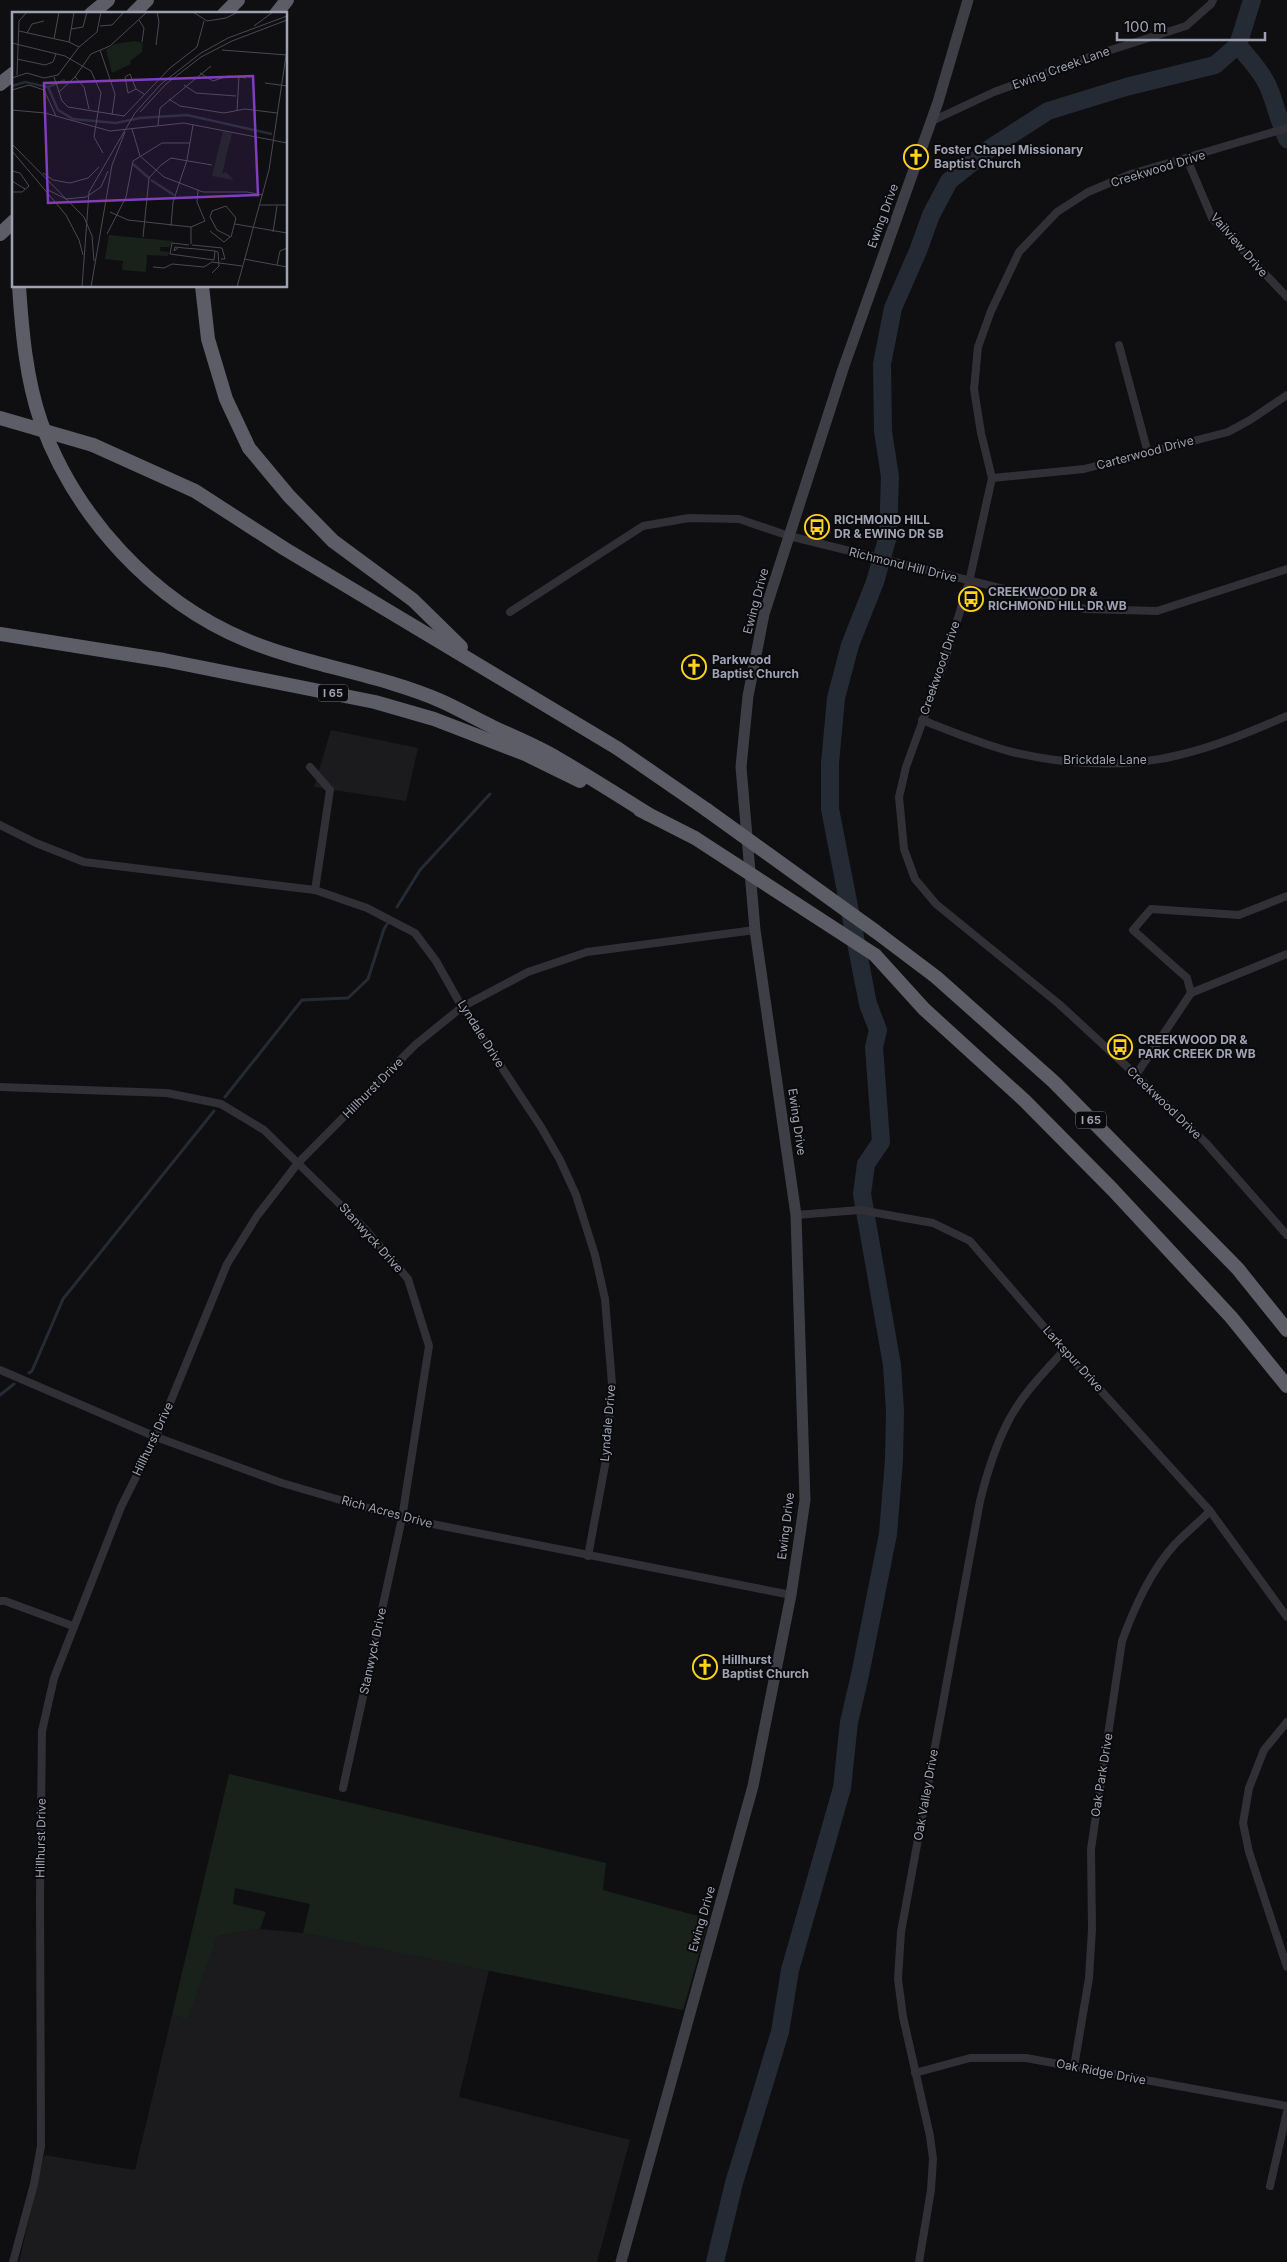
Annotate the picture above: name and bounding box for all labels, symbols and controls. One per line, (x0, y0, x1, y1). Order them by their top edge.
scale bar (1117, 10, 1264, 42)
inset map (12, 12, 288, 288)
text: 100 m (1124, 17, 1166, 36)
street label: Ewing Creek Lane (1010, 43, 1112, 92)
place label: Foster Chapel Missionary Baptist Church (934, 142, 1084, 171)
church icon: Foster Chapel Missionary Baptist Church (903, 144, 929, 170)
street label: Creekwood Drive (1109, 147, 1207, 190)
street label: Ewing Drive (864, 182, 901, 250)
street label: Vailview Drive (1208, 210, 1271, 280)
street label: Carterwood Drive (1095, 432, 1195, 473)
place label: RICHMOND HILL DR & EWING DR SB (834, 512, 944, 541)
bus stop icon: RICHMOND HILL DR & EWING DR SB (804, 514, 830, 540)
street label: Richmond Hill Drive (848, 544, 959, 585)
street label: Ewing Drive (740, 566, 772, 635)
place label: CREEKWOOD DR & RICHMOND HILL DR WB (988, 584, 1127, 613)
bus stop icon: CREEKWOOD DR & RICHMOND HILL DR WB (958, 586, 984, 612)
street label: Creekwood Drive (916, 619, 963, 717)
place label: Parkwood Baptist Church (712, 652, 799, 681)
church icon: Parkwood Baptist Church (681, 654, 707, 680)
road number: I 65 (318, 684, 348, 701)
street label: Brickdale Lane (1063, 752, 1147, 767)
street label: Lyndale Drive (455, 997, 508, 1070)
place label: CREEKWOOD DR & PARK CREEK DR WB (1138, 1032, 1256, 1061)
bus stop icon: CREEKWOOD DR & PARK CREEK DR WB (1107, 1034, 1133, 1060)
street label: Hillhurst Drive (339, 1054, 406, 1121)
street label: Creekwood Drive (1124, 1063, 1205, 1142)
street label: Ewing Drive (785, 1087, 810, 1156)
road number: I 65 (1076, 1112, 1106, 1128)
street label: Stanwyck Drive (336, 1200, 407, 1276)
street label: Larkspur Drive (1040, 1323, 1107, 1395)
street label: Lyndale Drive (597, 1384, 618, 1462)
street label: Hillhurst Drive (129, 1399, 176, 1478)
street label: Rich Acres Drive (340, 1492, 434, 1531)
street label: Ewing Drive (774, 1492, 797, 1560)
street label: Stanwyck Drive (356, 1606, 389, 1696)
place label: Hillhurst Baptist Church (722, 1652, 809, 1681)
church icon: Hillhurst Baptist Church (692, 1654, 718, 1680)
street label: Oak Park Drive (1087, 1732, 1116, 1818)
street label: Oak Valley Drive (910, 1748, 941, 1842)
street label: Hillhurst Drive (32, 1798, 49, 1878)
street label: Ewing Drive (685, 1884, 718, 1953)
street label: Oak Ridge Drive (1055, 2055, 1147, 2088)

